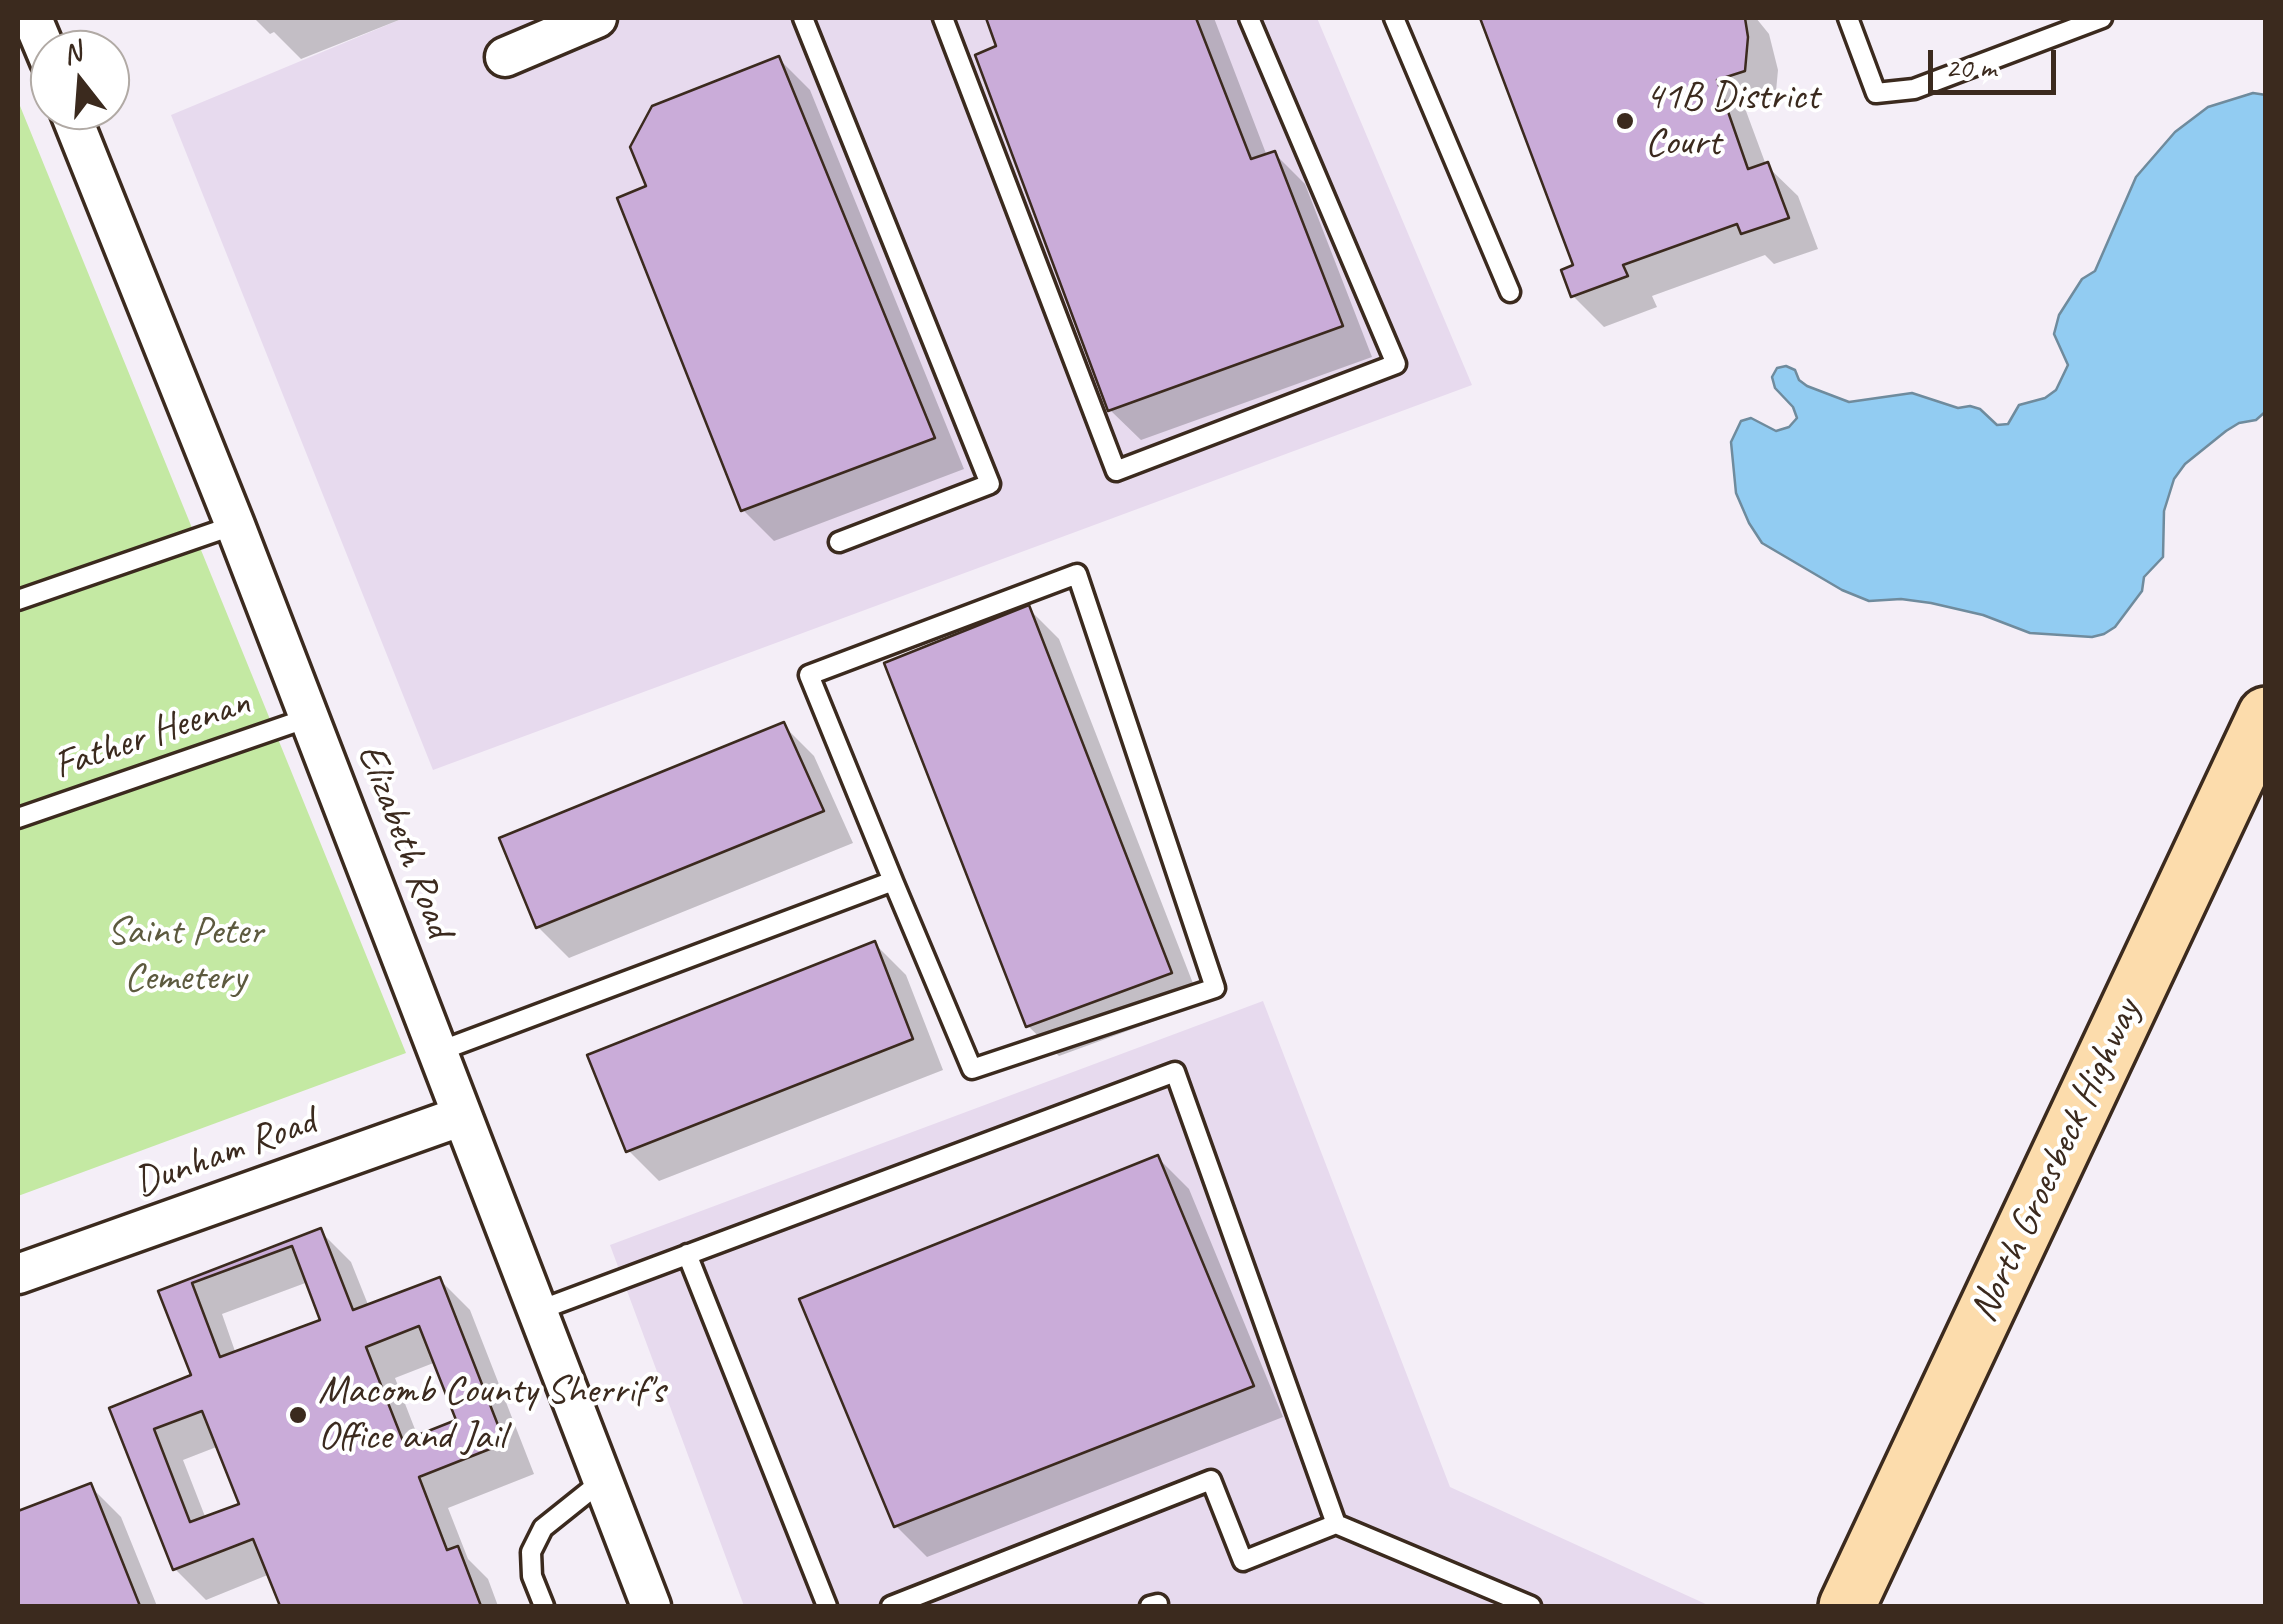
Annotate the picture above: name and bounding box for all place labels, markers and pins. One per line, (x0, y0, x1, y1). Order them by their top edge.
place label: 41B District Court (1645, 74, 1819, 168)
marker: 41B District Court (1614, 110, 1636, 132)
place label: Macomb County Sherrif's Office and Jail (318, 1368, 665, 1462)
marker: Macomb County Sherrif's Office and Jail (287, 1404, 309, 1426)

